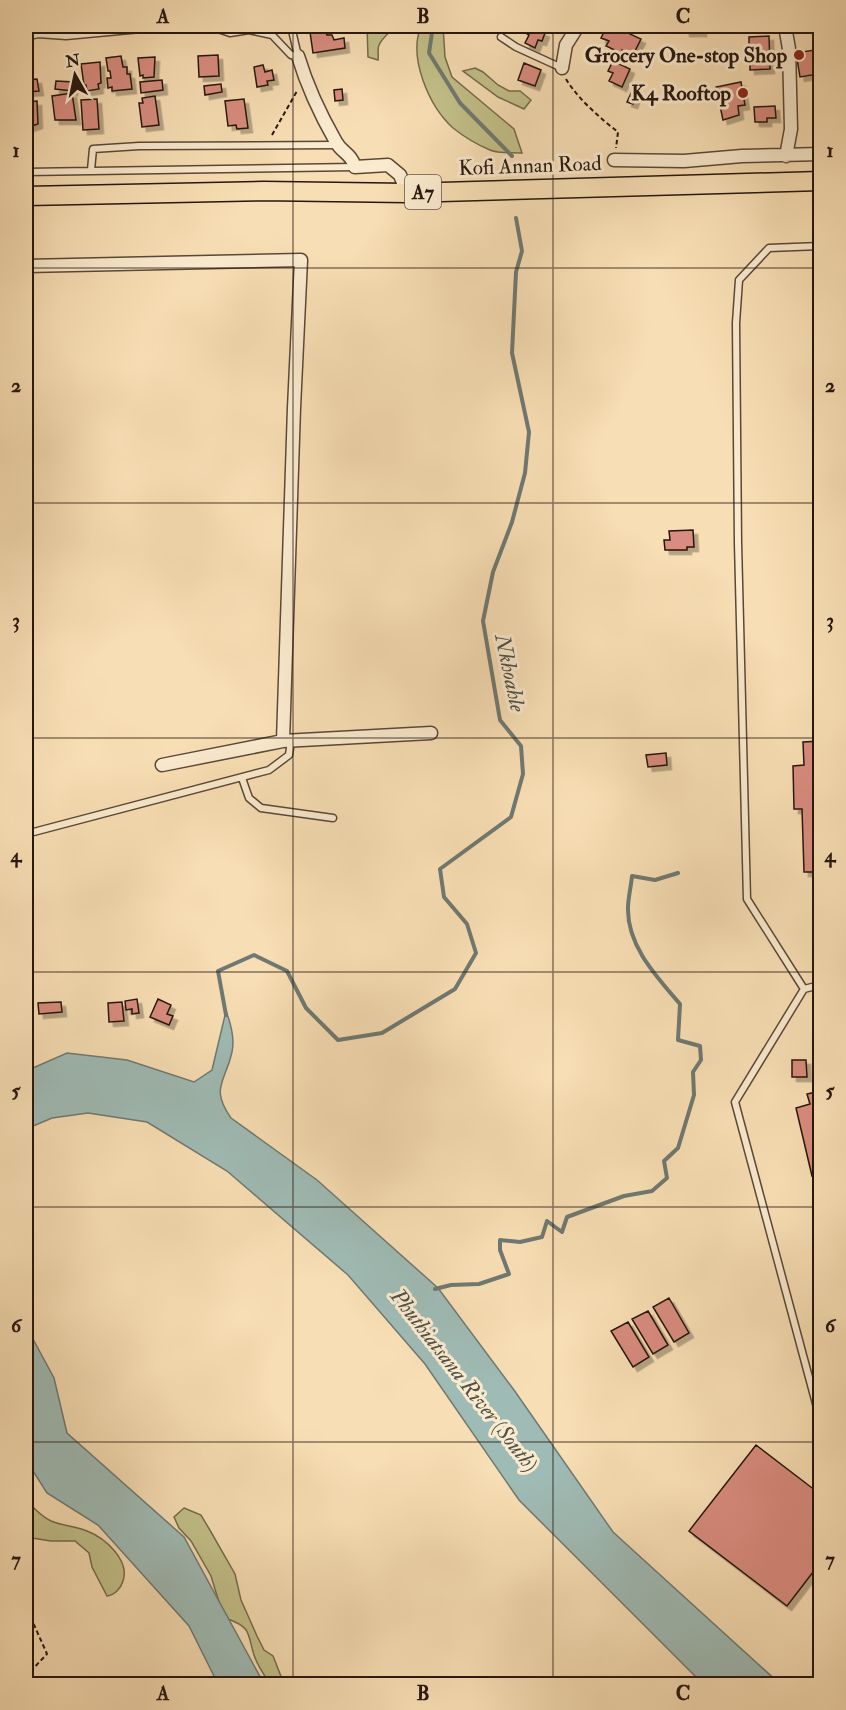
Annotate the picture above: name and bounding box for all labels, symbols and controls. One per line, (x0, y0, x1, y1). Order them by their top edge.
text: A (156, 4, 170, 29)
text: B (416, 4, 430, 29)
text: C (676, 4, 690, 29)
place label: Grocery One-stop Shop (585, 42, 787, 69)
north arrow (45, 45, 105, 105)
marker: Grocery One-stop Shop (792, 48, 806, 62)
text: N (63, 50, 82, 72)
place label: K4 Rooftop (631, 80, 731, 107)
marker: K4 Rooftop (736, 86, 750, 100)
text: 1 (12, 138, 20, 163)
text: 1 (826, 138, 834, 163)
street label: Kofi Annan Road (458, 150, 603, 182)
road number: A7 (405, 175, 441, 209)
text: 2 (11, 373, 21, 398)
text: 2 (825, 373, 835, 398)
text: 3 (12, 608, 20, 633)
text: 3 (826, 608, 834, 633)
water label: Nkhoahle (488, 631, 532, 715)
text: 4 (10, 843, 23, 868)
text: 4 (824, 843, 837, 868)
text: 5 (12, 1078, 22, 1103)
text: 5 (826, 1078, 836, 1103)
water label: Phuthiatsana River (South) (383, 1282, 544, 1477)
text: 6 (11, 1313, 23, 1338)
text: 6 (825, 1313, 837, 1338)
text: 7 (11, 1547, 21, 1572)
text: 7 (825, 1547, 835, 1572)
text: A (156, 1681, 170, 1706)
text: B (416, 1681, 430, 1706)
text: C (676, 1681, 690, 1706)

